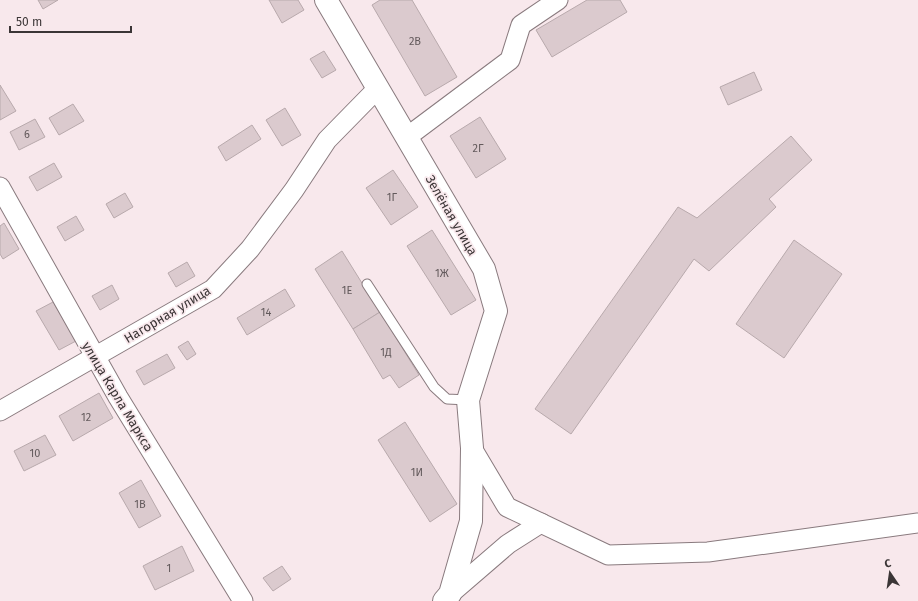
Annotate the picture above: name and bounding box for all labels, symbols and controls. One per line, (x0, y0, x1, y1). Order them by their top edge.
scale bar (10, 8, 131, 34)
text: 50 m (16, 15, 42, 29)
house number: 2В (409, 35, 421, 48)
house number: 6 (24, 128, 30, 141)
house number: 2Г (472, 142, 484, 155)
street label: Зелёная улица (423, 173, 481, 258)
house number: 1Г (387, 191, 398, 204)
house number: 1Ж (435, 267, 449, 280)
street label: Нагорная улица (121, 283, 213, 346)
house number: 1Е (342, 284, 352, 297)
house number: 14 (261, 306, 271, 319)
street label: улица Карла Маркса (79, 339, 156, 454)
house number: 1Д (380, 346, 392, 359)
house number: 12 (81, 411, 91, 424)
house number: 10 (30, 447, 40, 460)
house number: 1И (411, 466, 423, 479)
house number: 1В (134, 498, 146, 511)
north arrow (870, 553, 910, 593)
text: С (883, 557, 893, 571)
house number: 1 (167, 562, 171, 575)

